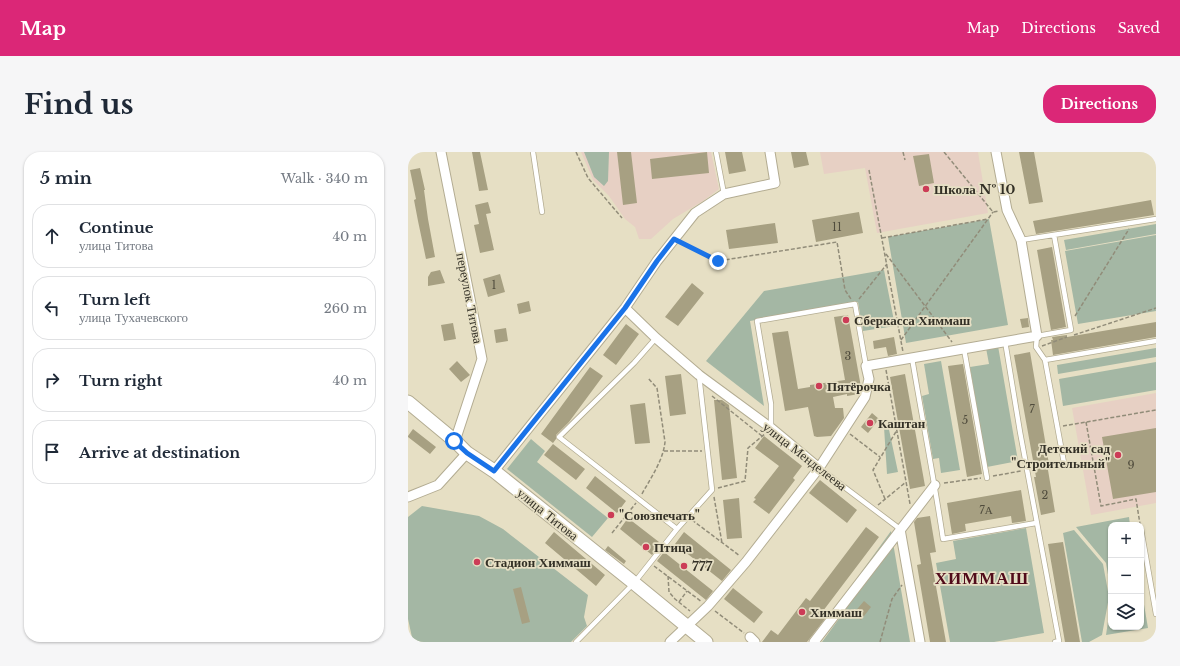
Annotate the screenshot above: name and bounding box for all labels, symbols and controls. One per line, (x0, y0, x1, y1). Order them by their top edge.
text: Map (20, 17, 66, 40)
text: Map (967, 19, 999, 37)
text: Directions (1021, 19, 1096, 37)
text: Saved (1118, 19, 1160, 37)
button: Directions (1043, 85, 1156, 123)
text: Find us (24, 87, 134, 122)
text: 5 min (40, 168, 92, 189)
text: Walk · 340 m (281, 170, 368, 187)
place label: Школа № 10 (934, 181, 1015, 198)
marker: Школа № 10 (921, 184, 931, 194)
text: Continue (79, 218, 154, 237)
house number: 11 (832, 220, 842, 234)
icon: ahead (41, 225, 63, 247)
text: 40 m (332, 228, 367, 245)
text: улица Титова (79, 237, 153, 254)
street label: переулок Титова (452, 251, 487, 345)
route end (709, 252, 727, 270)
house number: 1 (492, 278, 497, 292)
text: Turn left (79, 290, 150, 309)
icon: left (41, 297, 63, 319)
text: 260 m (324, 300, 367, 317)
text: улица Тухачевского (79, 309, 188, 326)
place label: Сберкасса Химмаш (854, 312, 970, 329)
marker: Сберкасса Химмаш (841, 315, 851, 325)
house number: 3 (845, 349, 852, 363)
icon: right (41, 369, 63, 391)
text: Turn right (79, 371, 162, 390)
text: 40 m (332, 372, 367, 389)
place label: Пятёрочка (827, 378, 891, 395)
marker: Пятёрочка (814, 381, 824, 391)
house number: 7 (1029, 402, 1035, 416)
house number: 5 (962, 413, 968, 427)
place label: Каштан (878, 415, 926, 432)
street label: улица Менделеева (759, 418, 850, 495)
marker: Каштан (865, 418, 875, 428)
route start (445, 432, 463, 450)
place label: Детский сад "Строительный" (1011, 440, 1110, 472)
icon: arrive (41, 441, 63, 463)
text: Arrive at destination (79, 443, 240, 462)
marker: Детский сад "Строительный" (1113, 450, 1123, 460)
house number: 9 (1127, 458, 1135, 472)
street label: улица Титова (514, 484, 582, 544)
house number: 2 (1042, 488, 1049, 502)
house number: 7А (979, 503, 993, 517)
place label: "Союзпечать" (619, 507, 700, 524)
marker: "Союзпечать" (606, 510, 616, 520)
map controls (1108, 522, 1144, 630)
button: + (1108, 522, 1144, 558)
place label: Птица (654, 539, 692, 556)
marker: Птица (641, 542, 651, 552)
place label: Стадион Химмаш (485, 554, 591, 571)
marker: Стадион Химмаш (472, 557, 482, 567)
place label: 777 (692, 558, 712, 575)
button: − (1108, 558, 1144, 594)
marker: 777 (679, 561, 689, 571)
district label: ХИММАШ (935, 568, 1029, 589)
button: layers (1108, 594, 1144, 630)
place label: Химмаш (810, 604, 862, 621)
marker: Химмаш (797, 607, 807, 617)

